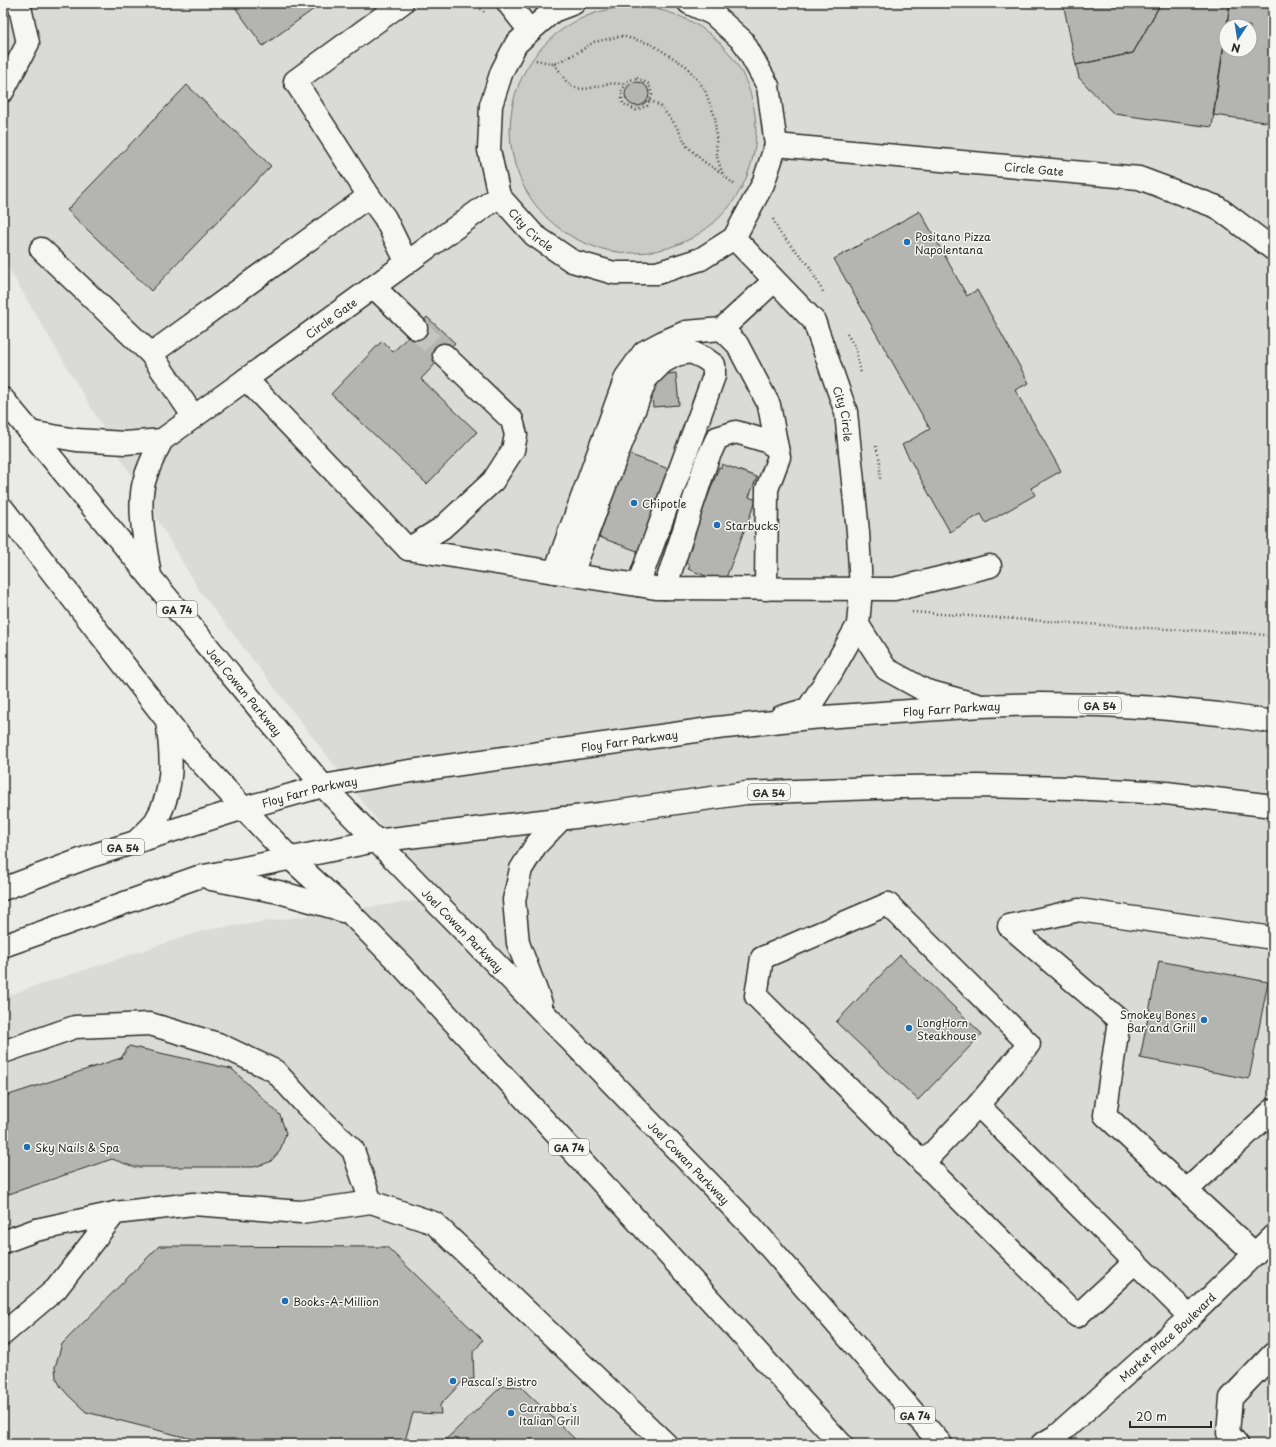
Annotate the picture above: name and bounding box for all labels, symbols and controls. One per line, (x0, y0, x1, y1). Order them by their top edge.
north arrow (1218, 18, 1258, 58)
text: N (1230, 39, 1242, 57)
street label: Circle Gate (1003, 157, 1065, 180)
street label: City Circle (505, 204, 558, 255)
place label: Positano Pizza Napolentana (915, 228, 991, 258)
marker: Positano Pizza Napolentana (902, 237, 912, 247)
street label: Circle Gate (302, 293, 360, 342)
street label: City Circle (829, 383, 857, 442)
place label: Chipotle (642, 495, 687, 512)
marker: Chipotle (629, 498, 639, 508)
place label: Starbucks (725, 517, 778, 534)
marker: Starbucks (712, 520, 722, 530)
road number: GA 74 (157, 601, 197, 617)
street label: Joel Cowan Parkway (203, 643, 286, 739)
street label: Floy Farr Parkway (902, 697, 1001, 720)
road number: GA 54 (1079, 697, 1121, 713)
street label: Floy Farr Parkway (580, 725, 679, 756)
street label: Floy Farr Parkway (260, 772, 359, 811)
road number: GA 54 (748, 784, 790, 800)
road number: GA 54 (102, 839, 144, 855)
street label: Joel Cowan Parkway (418, 884, 508, 976)
place label: Smokey Bones Bar and Grill (1120, 1006, 1196, 1036)
place label: LongHorn Steakhouse (917, 1014, 977, 1044)
marker: Smokey Bones Bar and Grill (1199, 1015, 1209, 1025)
marker: LongHorn Steakhouse (904, 1023, 914, 1033)
street label: Joel Cowan Parkway (644, 1117, 734, 1208)
place label: Sky Nails & Spa (35, 1139, 120, 1156)
road number: GA 74 (549, 1139, 589, 1155)
marker: Sky Nails & Spa (22, 1142, 32, 1152)
street label: Market Place Boulevard (1115, 1288, 1219, 1385)
place label: Books-A-Million (293, 1293, 379, 1310)
marker: Books-A-Million (280, 1296, 290, 1306)
place label: Pascal's Bistro (461, 1373, 537, 1390)
marker: Pascal's Bistro (448, 1376, 458, 1386)
place label: Carrabba's Italian Grill (519, 1399, 579, 1429)
scale bar (1130, 1403, 1211, 1429)
road number: GA 74 (895, 1407, 935, 1423)
text: 20 m (1136, 1407, 1167, 1425)
marker: Carrabba's Italian Grill (506, 1408, 516, 1418)

